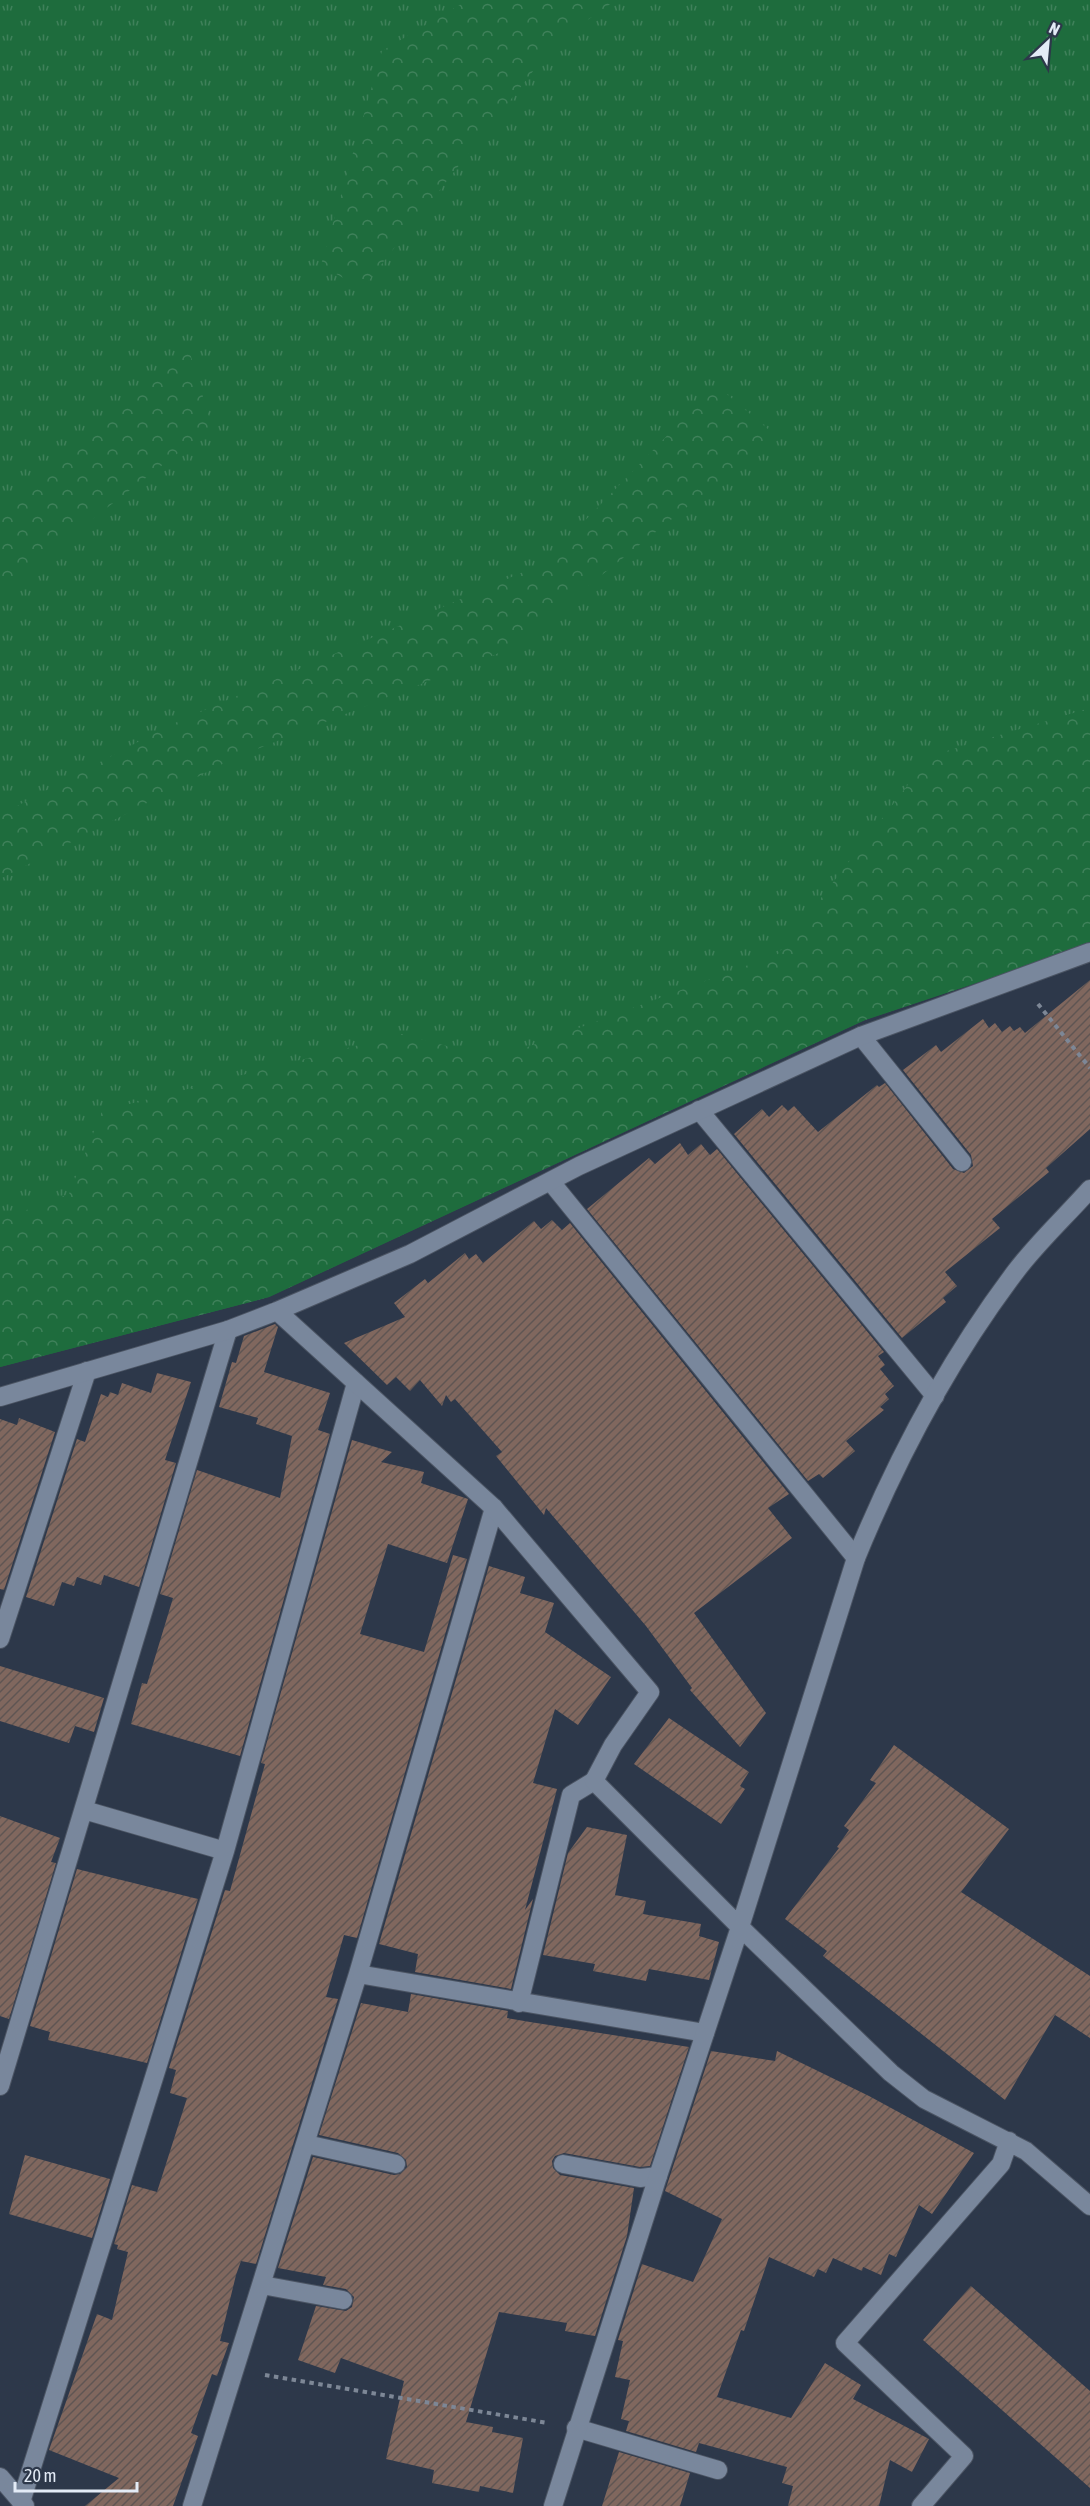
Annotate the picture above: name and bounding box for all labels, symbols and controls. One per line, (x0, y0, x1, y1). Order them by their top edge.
north arrow (1018, 12, 1078, 72)
text: N (1046, 18, 1063, 39)
scale bar (15, 2455, 136, 2493)
text: 20 m (24, 2465, 56, 2486)

